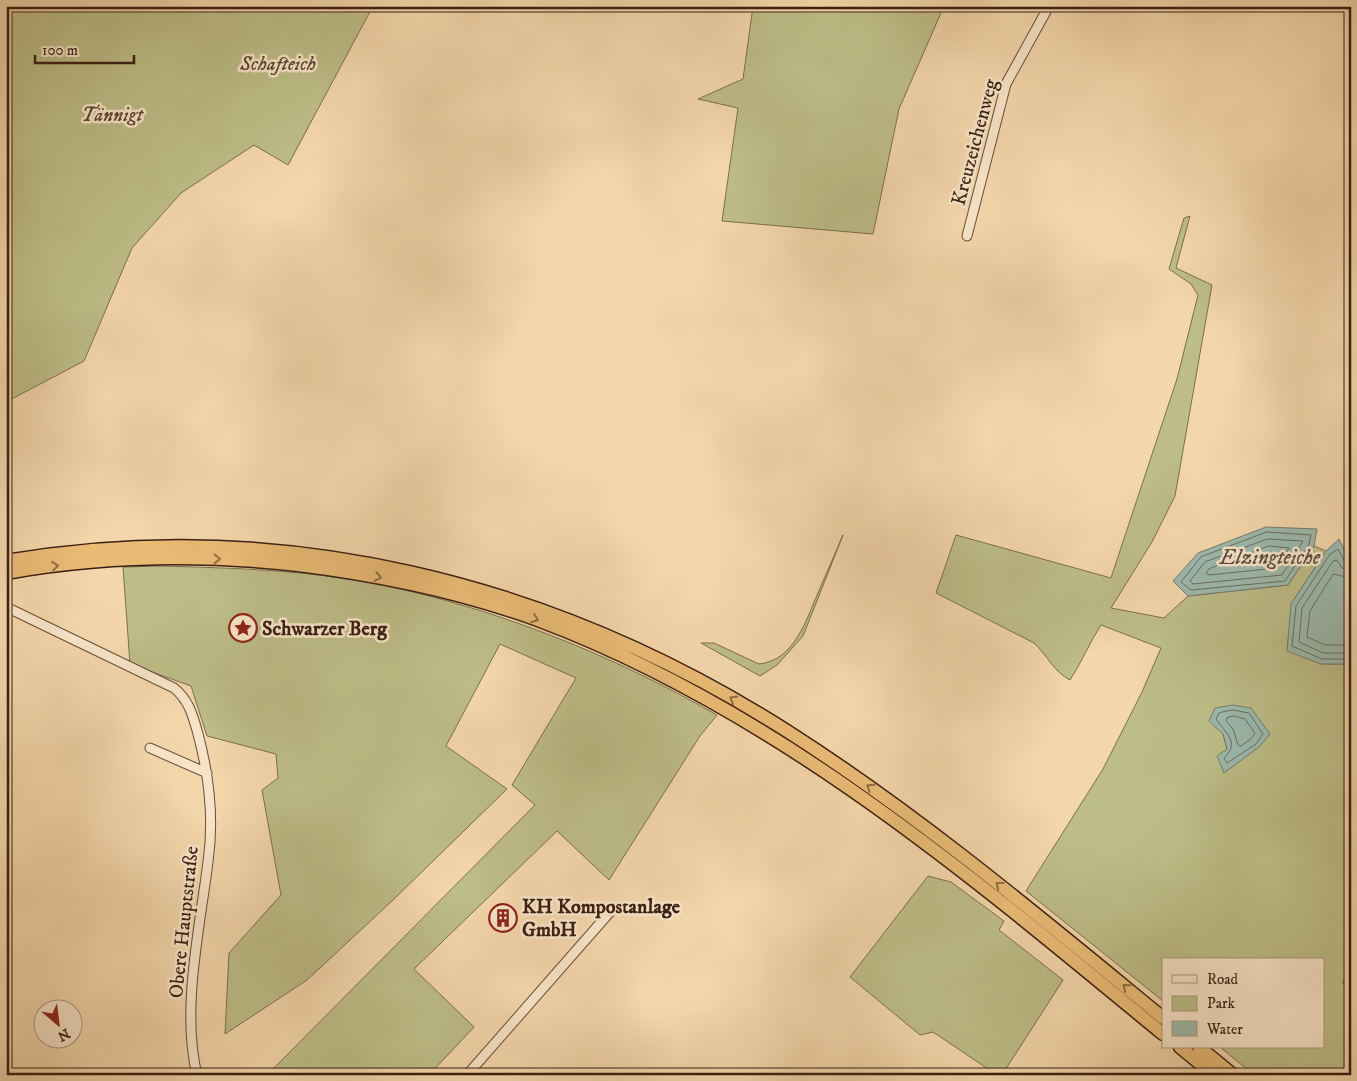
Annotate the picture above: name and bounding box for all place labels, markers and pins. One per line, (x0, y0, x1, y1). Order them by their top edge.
place icon: Schwarzer Berg (228, 613, 258, 643)
place label: Schwarzer Berg (262, 617, 388, 642)
place label: KH Kompostanlage GmbH (522, 895, 681, 943)
building icon: KH Kompostanlage GmbH (488, 903, 518, 933)

